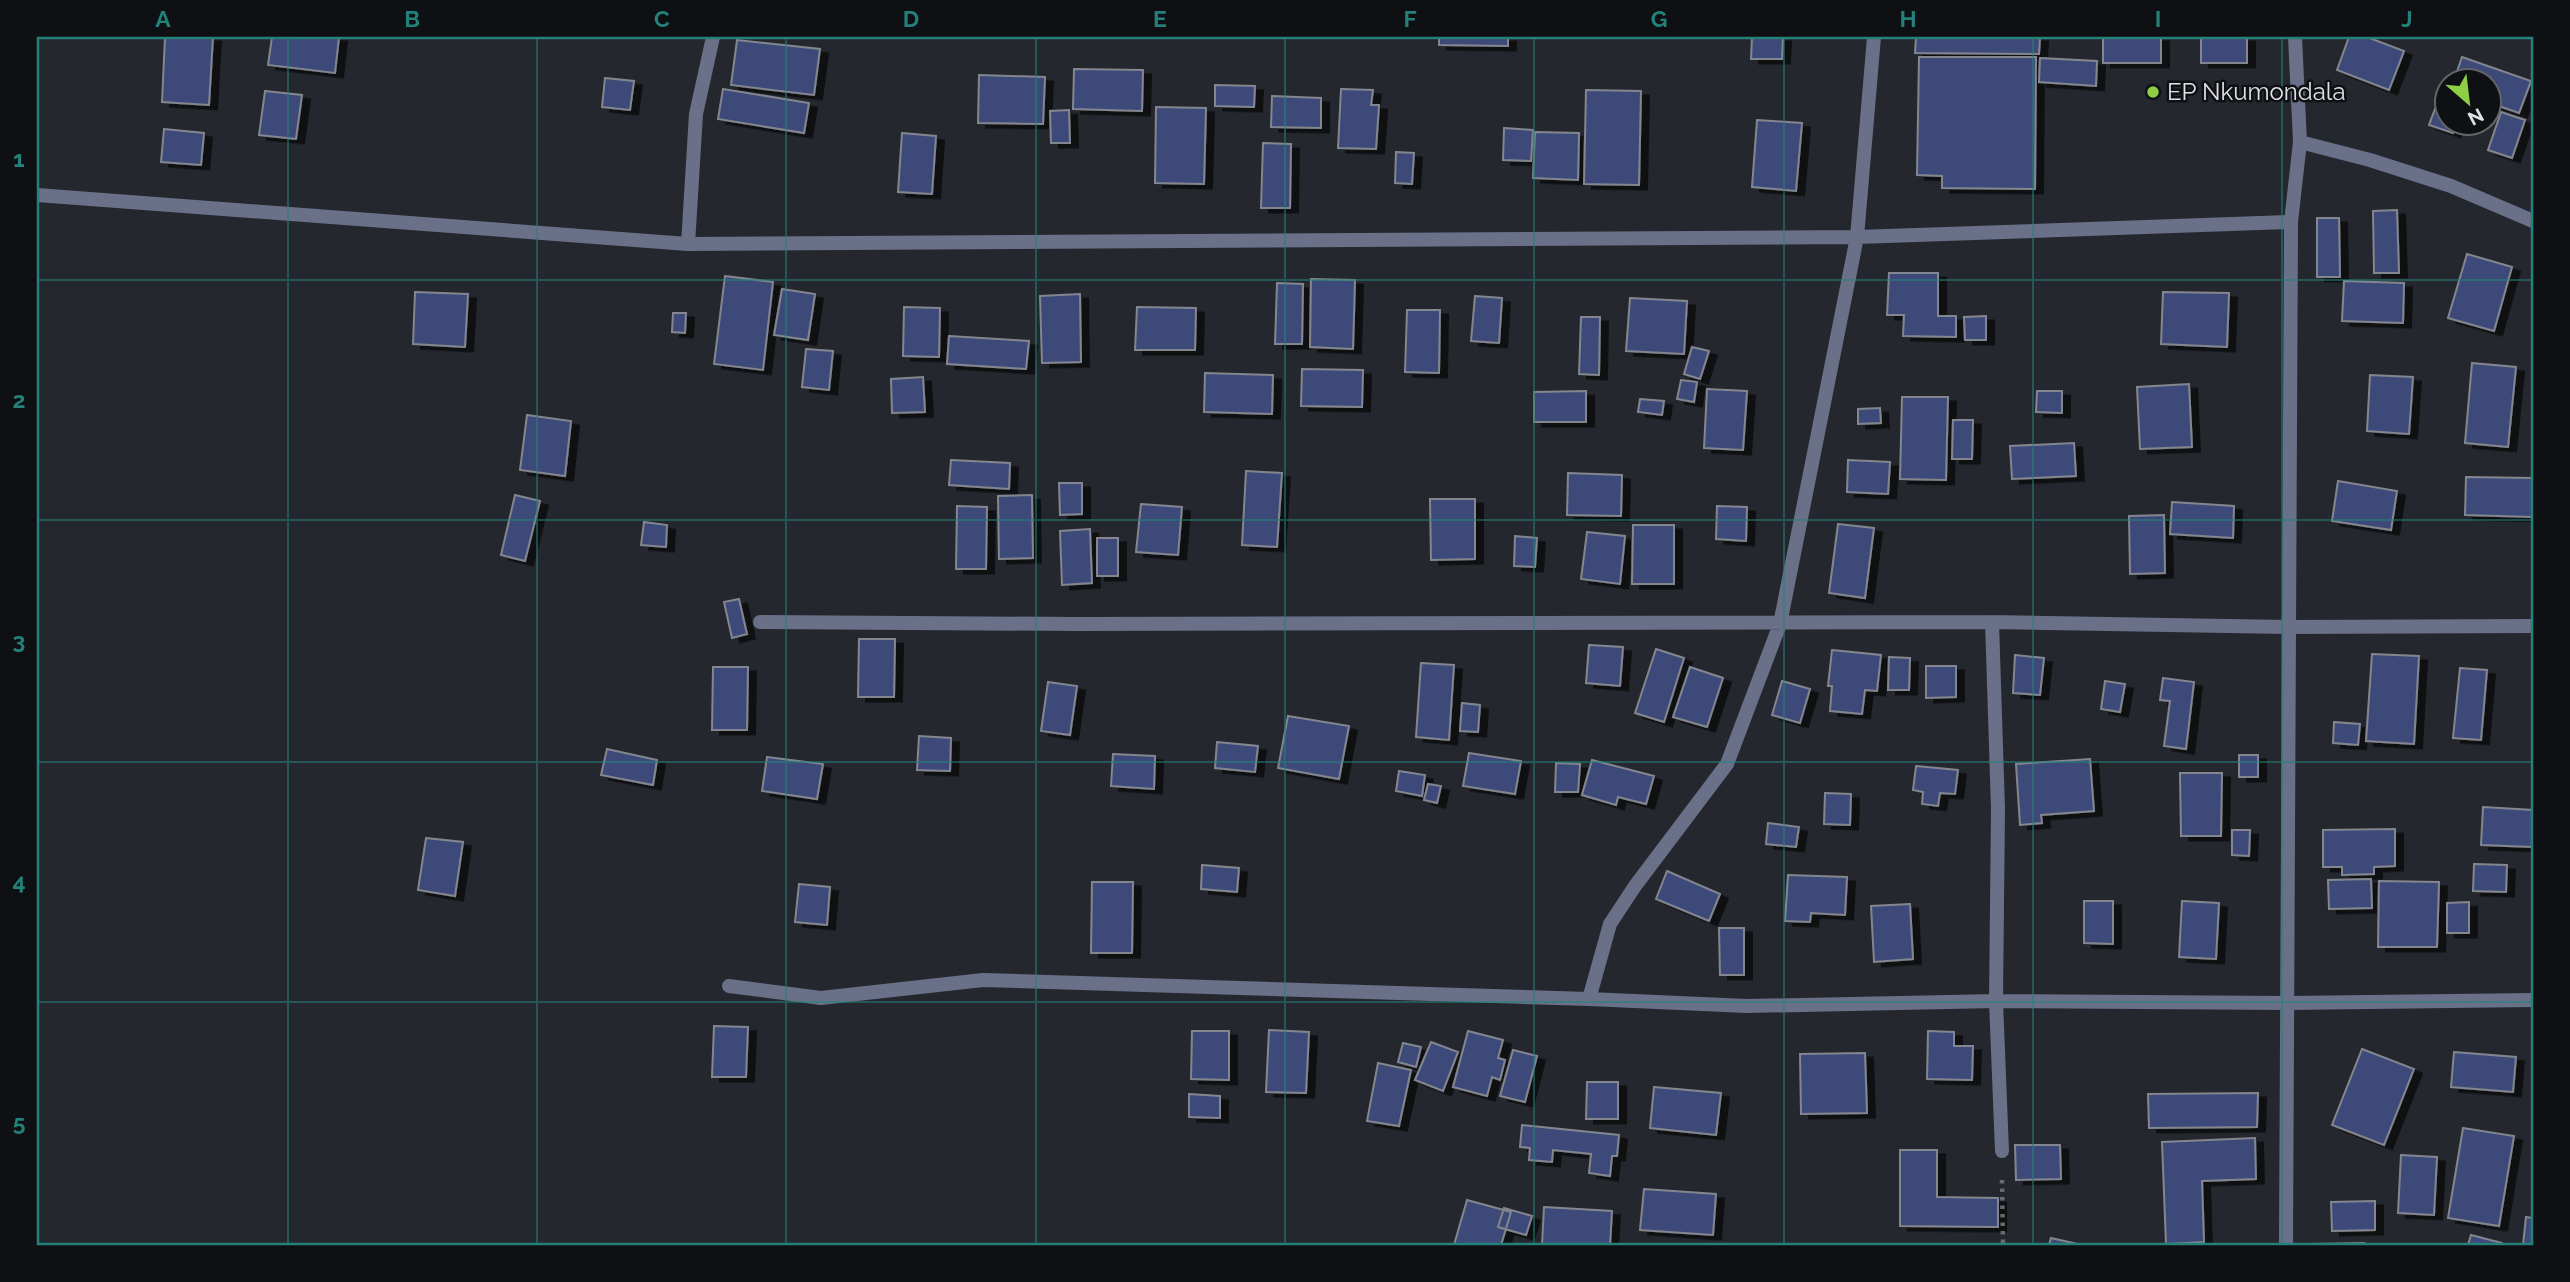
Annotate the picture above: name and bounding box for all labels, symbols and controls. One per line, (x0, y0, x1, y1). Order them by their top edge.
text: A (155, 5, 171, 32)
text: B (404, 5, 420, 32)
text: C (654, 5, 670, 32)
text: D (903, 5, 919, 32)
text: E (1153, 5, 1167, 32)
text: F (1403, 5, 1417, 32)
text: G (1651, 5, 1667, 32)
text: H (1899, 5, 1917, 32)
text: I (2155, 5, 2161, 32)
text: J (2401, 5, 2413, 32)
north arrow (2434, 66, 2504, 136)
place label: EP Nkumondala (2167, 77, 2345, 106)
marker: EP Nkumondala (2145, 84, 2161, 100)
text: N (2464, 104, 2488, 130)
text: 1 (13, 145, 25, 172)
text: 2 (13, 386, 25, 413)
text: 3 (13, 627, 25, 654)
text: 4 (12, 868, 26, 895)
text: 5 (13, 1109, 26, 1136)

